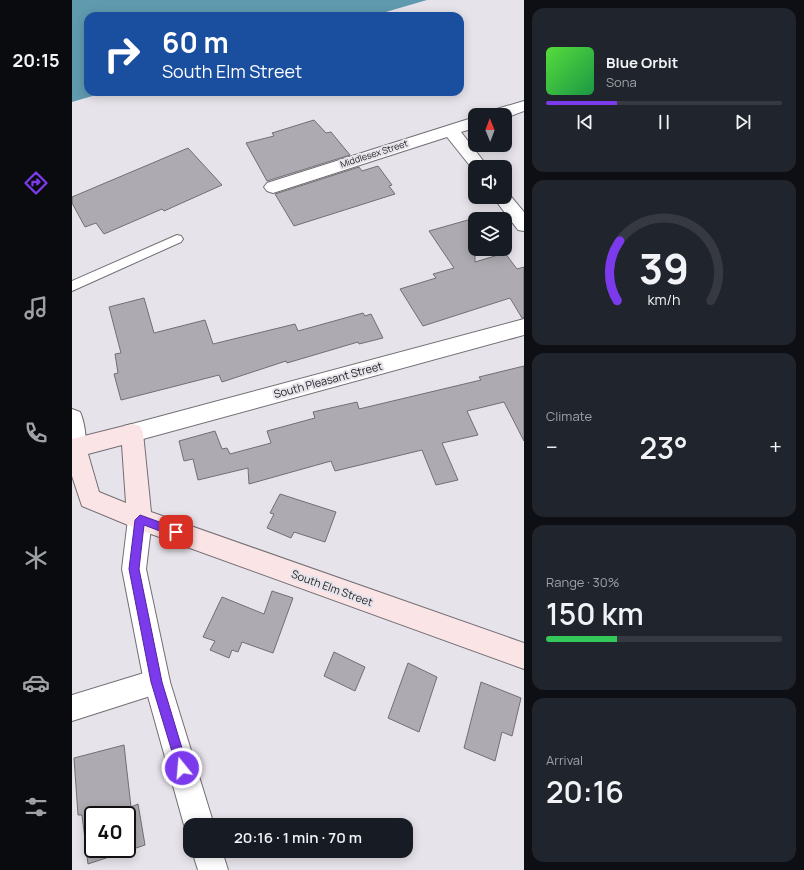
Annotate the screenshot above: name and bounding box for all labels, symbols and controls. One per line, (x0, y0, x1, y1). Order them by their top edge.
text: 60 m (162, 23, 229, 61)
icon: right (96, 28, 148, 80)
text: 20:15 (12, 48, 60, 72)
text: Blue Orbit (606, 52, 678, 73)
text: South Elm Street (162, 59, 302, 83)
text: Sona (606, 73, 637, 91)
north arrow (468, 108, 512, 152)
map controls (468, 108, 512, 256)
icon: previous (574, 111, 596, 133)
icon: pause (653, 111, 675, 133)
icon: next (732, 111, 754, 133)
street label: Middlesex Street (338, 136, 410, 171)
button: sound (468, 160, 512, 204)
icon: directions (22, 169, 50, 197)
button: layers (468, 212, 512, 256)
text: 39 (639, 239, 689, 295)
text: km/h (647, 289, 681, 308)
icon: music (22, 294, 50, 322)
street label: South Pleasant Street (272, 358, 384, 401)
text: Climate (546, 407, 592, 425)
icon: phone (22, 419, 50, 447)
text: 23° (639, 427, 688, 468)
text: − (546, 432, 558, 462)
text: + (769, 432, 782, 462)
pin (159, 515, 193, 549)
icon: arrive (165, 521, 187, 543)
icon: climate (22, 544, 50, 572)
street label: South Elm Street (289, 566, 375, 609)
text: Range · 30% (546, 573, 619, 591)
text: 150 km (546, 593, 644, 634)
icon: car (22, 669, 50, 697)
position arrow (161, 747, 203, 789)
text: Arrival (546, 751, 583, 769)
text: 20:16 (546, 771, 624, 812)
icon: filters (22, 793, 50, 821)
speed limit sign: 40 (84, 806, 136, 858)
text: 20:16 · 1 min · 70 m (234, 827, 362, 848)

